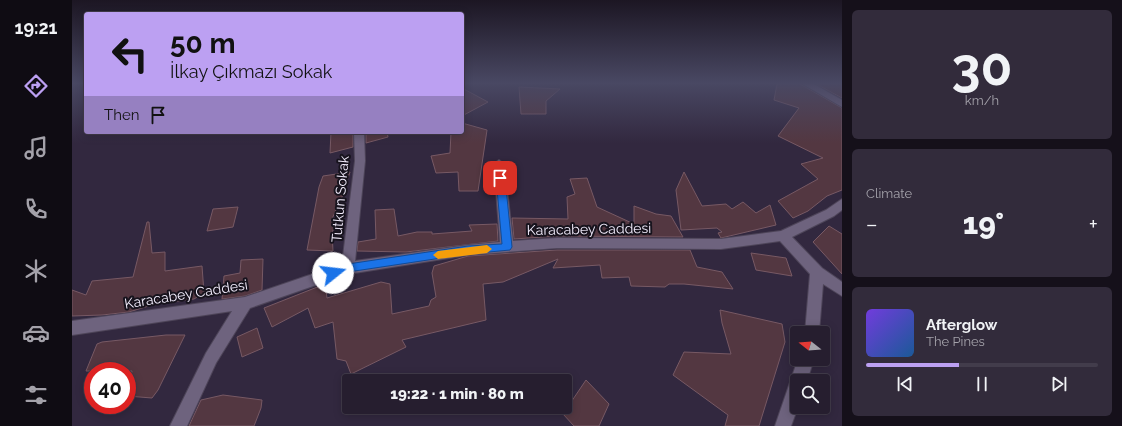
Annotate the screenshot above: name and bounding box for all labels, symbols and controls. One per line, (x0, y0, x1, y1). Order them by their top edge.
text: 19:21 (15, 17, 57, 38)
text: 50 m (170, 27, 236, 60)
icon: left (104, 28, 156, 80)
text: 30 (952, 36, 1012, 97)
text: İlkay Çıkmazı Sokak (170, 61, 332, 82)
icon: directions (22, 72, 50, 100)
text: km/h (965, 93, 999, 108)
icon: arrive (147, 104, 169, 126)
text: Then (104, 106, 139, 124)
icon: music (22, 134, 50, 162)
street label: Tutkun Sokak (328, 154, 352, 243)
pin (483, 161, 517, 195)
icon: arrive (489, 167, 511, 189)
text: Climate (866, 186, 912, 201)
icon: phone (22, 195, 50, 223)
text: 19° (963, 206, 1004, 241)
text: − (866, 211, 878, 237)
text: + (1089, 211, 1098, 237)
street label: Karacabey Caddesi (527, 220, 651, 238)
position arrow (312, 252, 354, 294)
icon: climate (22, 257, 50, 285)
street label: Karacabey Caddesi (123, 276, 249, 312)
text: Afterglow (926, 316, 997, 334)
icon: car (22, 319, 50, 347)
north arrow (790, 326, 830, 366)
map controls (790, 326, 830, 414)
text: The Pines (926, 334, 985, 349)
speed limit sign: 40 (84, 362, 136, 414)
icon: previous (894, 373, 916, 395)
icon: pause (971, 373, 993, 395)
icon: next (1048, 373, 1070, 395)
button: search (790, 374, 830, 414)
icon: filters (22, 381, 50, 409)
text: 19:22 · 1 min · 80 m (390, 385, 524, 403)

